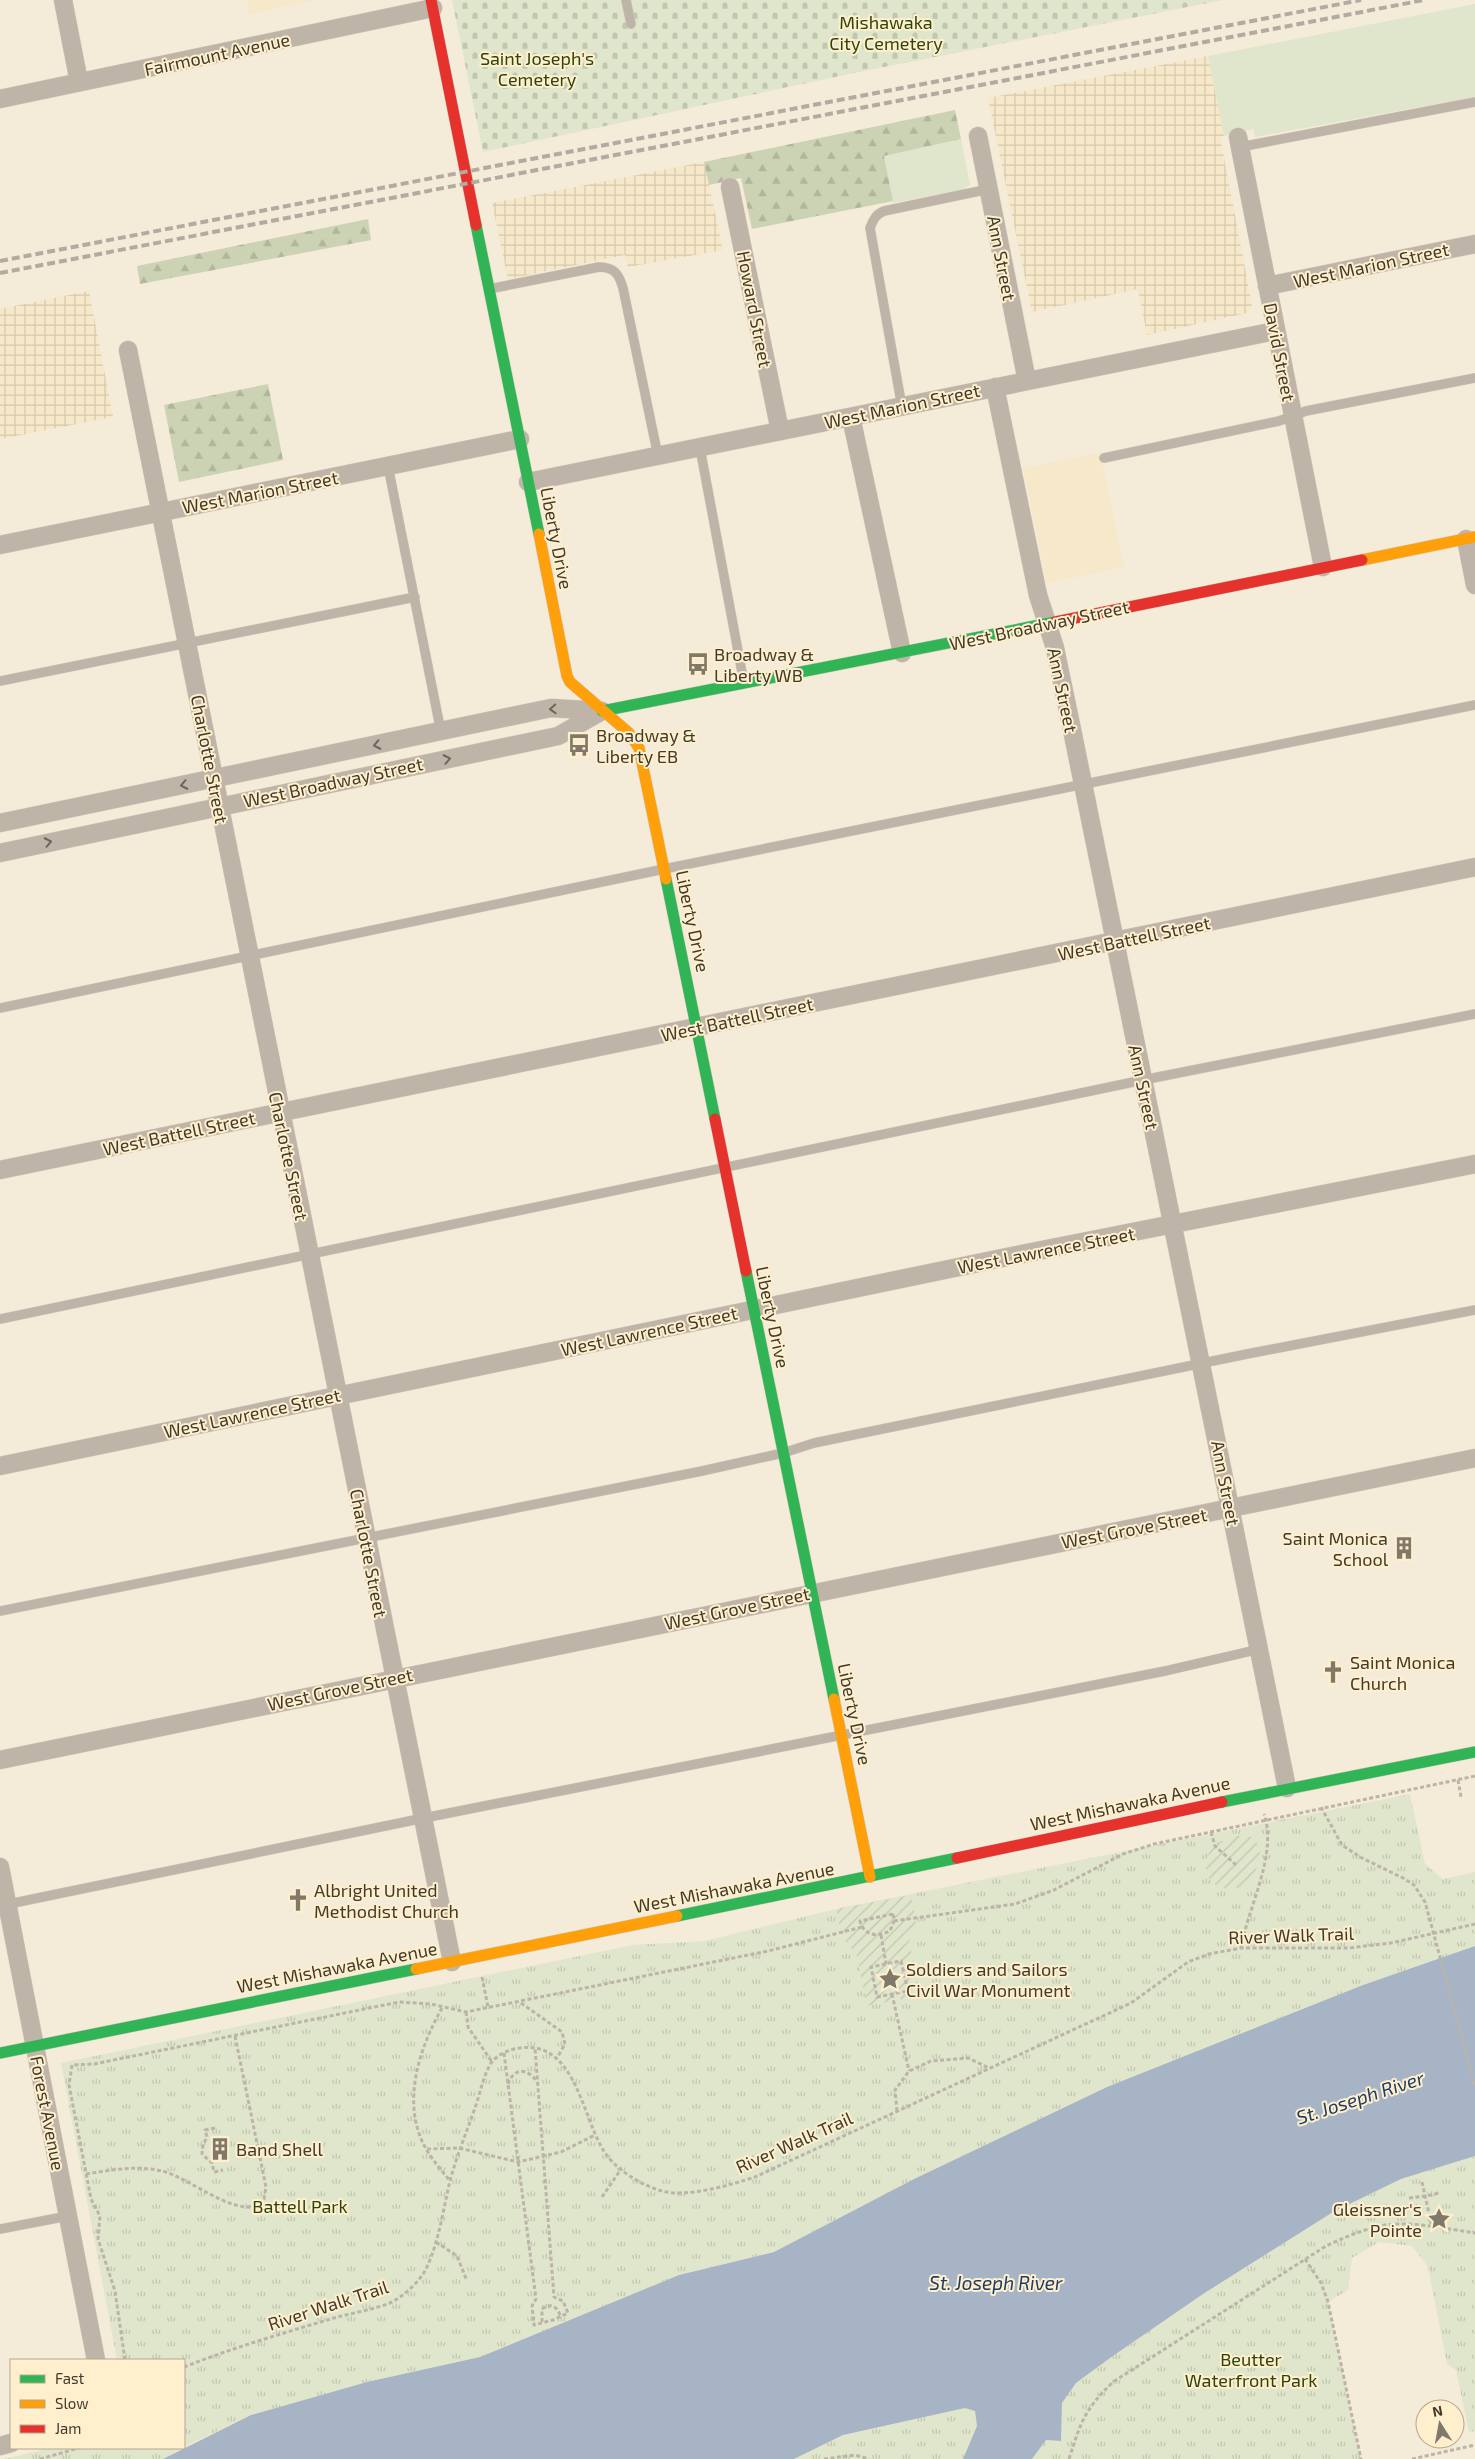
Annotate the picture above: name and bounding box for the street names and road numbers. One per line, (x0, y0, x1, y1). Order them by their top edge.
street label: Fairmount Avenue (142, 28, 292, 80)
street label: Ann Street (983, 214, 1021, 303)
street label: West Marion Street (1291, 238, 1451, 292)
street label: Howard Street (733, 249, 777, 369)
street label: David Street (1260, 301, 1300, 403)
street label: West Marion Street (822, 379, 982, 433)
street label: West Marion Street (180, 466, 340, 518)
street label: Liberty Drive (536, 485, 578, 591)
street label: West Broadway Street (947, 595, 1131, 655)
street label: Ann Street (1043, 646, 1083, 735)
street label: Charlotte Street (187, 693, 233, 825)
street label: West Broadway Street (241, 752, 425, 812)
street label: Liberty Drive (671, 868, 715, 974)
street label: West Battell Street (1056, 911, 1212, 965)
street label: West Battell Street (659, 992, 815, 1046)
street label: Ann Street (1124, 1043, 1164, 1132)
street label: Charlotte Street (265, 1090, 313, 1222)
street label: West Battell Street (101, 1106, 257, 1160)
street label: West Lawrence Street (956, 1222, 1137, 1278)
street label: Liberty Drive (751, 1264, 795, 1370)
street label: West Lawrence Street (559, 1302, 739, 1360)
street label: West Lawrence Street (162, 1384, 342, 1442)
street label: Ann Street (1207, 1439, 1245, 1528)
street label: Charlotte Street (346, 1487, 392, 1619)
street label: West Grove Street (1059, 1503, 1209, 1553)
street label: West Grove Street (662, 1582, 812, 1634)
street label: Liberty Drive (833, 1661, 877, 1767)
street label: West Grove Street (265, 1663, 415, 1715)
street label: West Mishawaka Avenue (1028, 1771, 1232, 1835)
street label: West Mishawaka Avenue (632, 1857, 836, 1917)
street label: River Walk Trail (1228, 1922, 1355, 1948)
street label: West Mishawaka Avenue (235, 1937, 439, 1997)
street label: Forest Avenue (26, 2054, 70, 2172)
street label: River Walk Trail (732, 2106, 856, 2178)
street label: River Walk Trail (265, 2275, 392, 2335)

